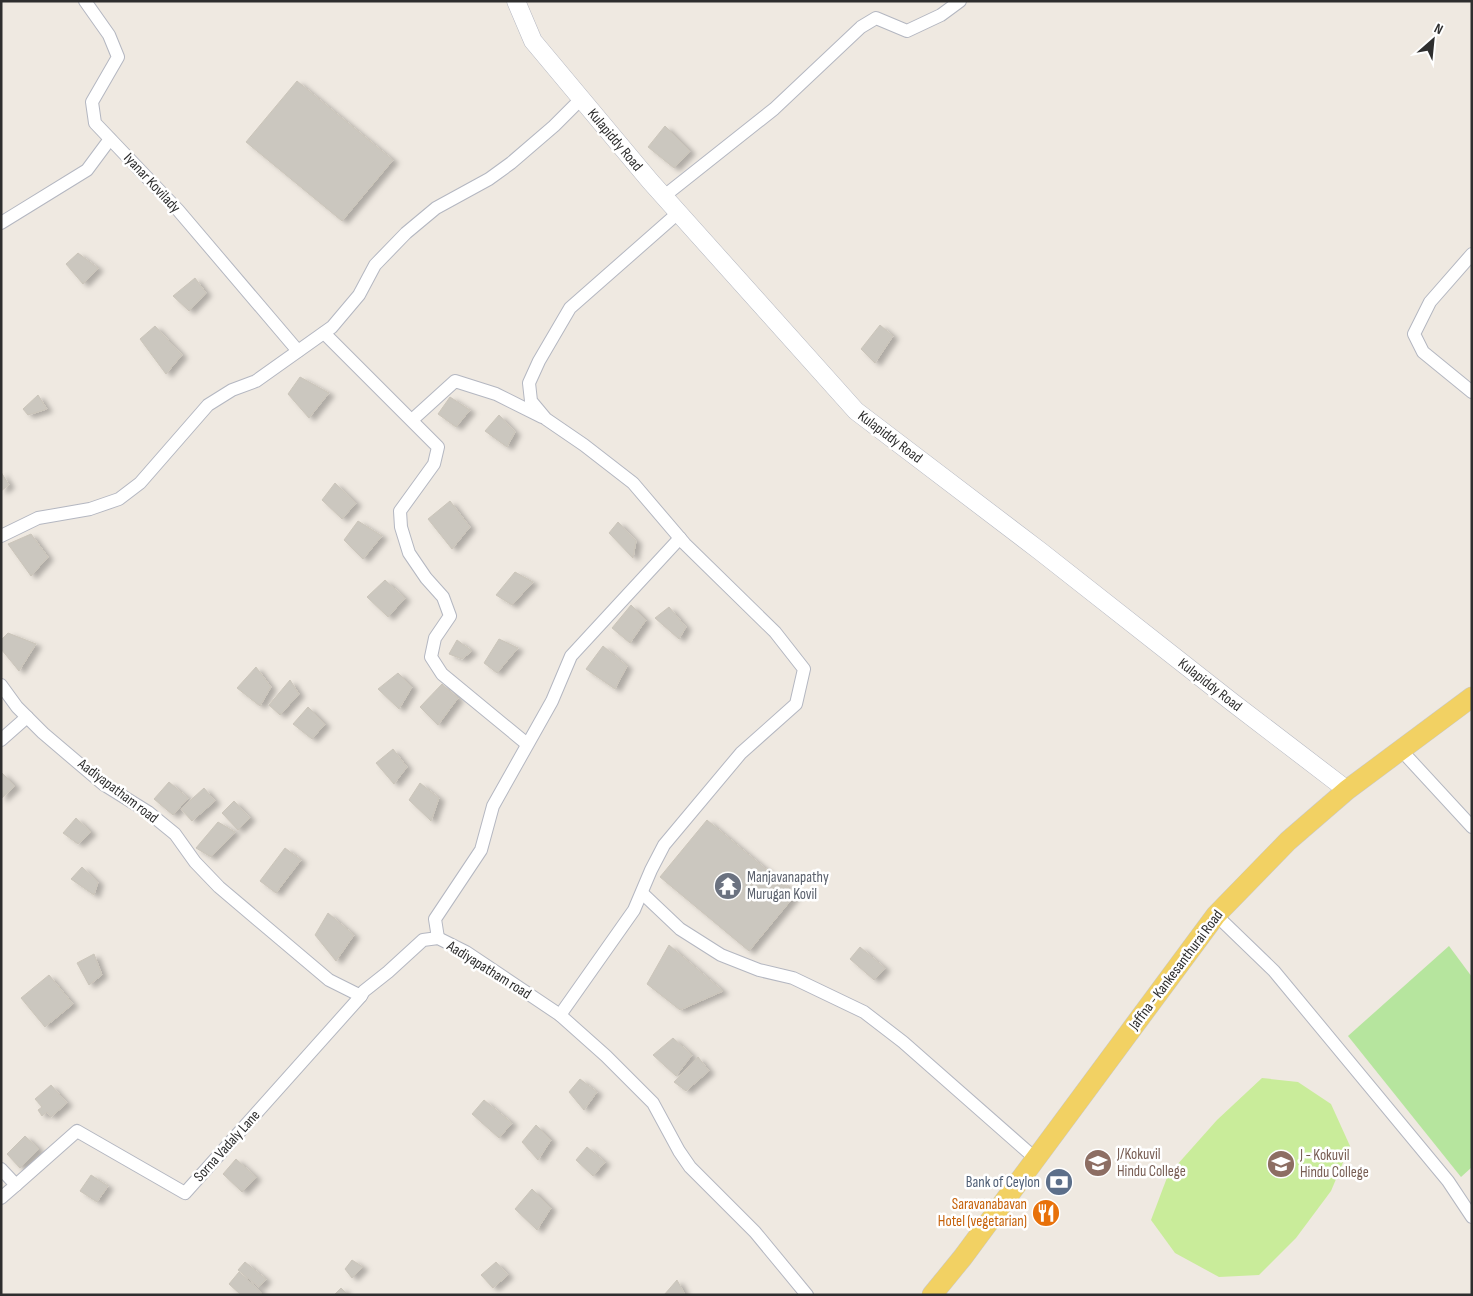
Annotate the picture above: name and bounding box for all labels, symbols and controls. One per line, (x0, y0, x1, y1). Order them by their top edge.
north arrow (1408, 15, 1458, 65)
text: N (1431, 20, 1446, 38)
street label: Kulapiddy Road (583, 105, 647, 175)
street label: Iyanar Kovilady (119, 149, 185, 217)
street label: Kulapiddy Road (854, 407, 926, 467)
street label: Kulapiddy Road (1174, 654, 1246, 716)
street label: Aadiyapatham road (73, 754, 162, 827)
place label: Manjavanapathy Murugan Kovil (747, 868, 829, 904)
temple icon: Manjavanapathy Murugan Kovil (713, 871, 743, 901)
street label: Jaffna - Kankesanthurai Road (1124, 906, 1227, 1035)
street label: Aadiyapatham road (442, 936, 535, 1003)
street label: Sorna Vadaly Lane (190, 1106, 264, 1186)
place label: J/Kokuvil Hindu College (1116, 1145, 1186, 1181)
place label: J - Kokuvil Hindu College (1299, 1146, 1369, 1182)
school or university icon: J/Kokuvil Hindu College (1083, 1148, 1113, 1178)
school or university icon: J - Kokuvil Hindu College (1266, 1149, 1296, 1179)
bank icon: Bank of Ceylon (1044, 1167, 1074, 1197)
place label: Bank of Ceylon (966, 1173, 1040, 1192)
place label: Saravanabavan Hotel (vegetarian) (938, 1195, 1027, 1231)
restaurant icon: Saravanabavan Hotel (vegetarian) (1031, 1198, 1061, 1228)

